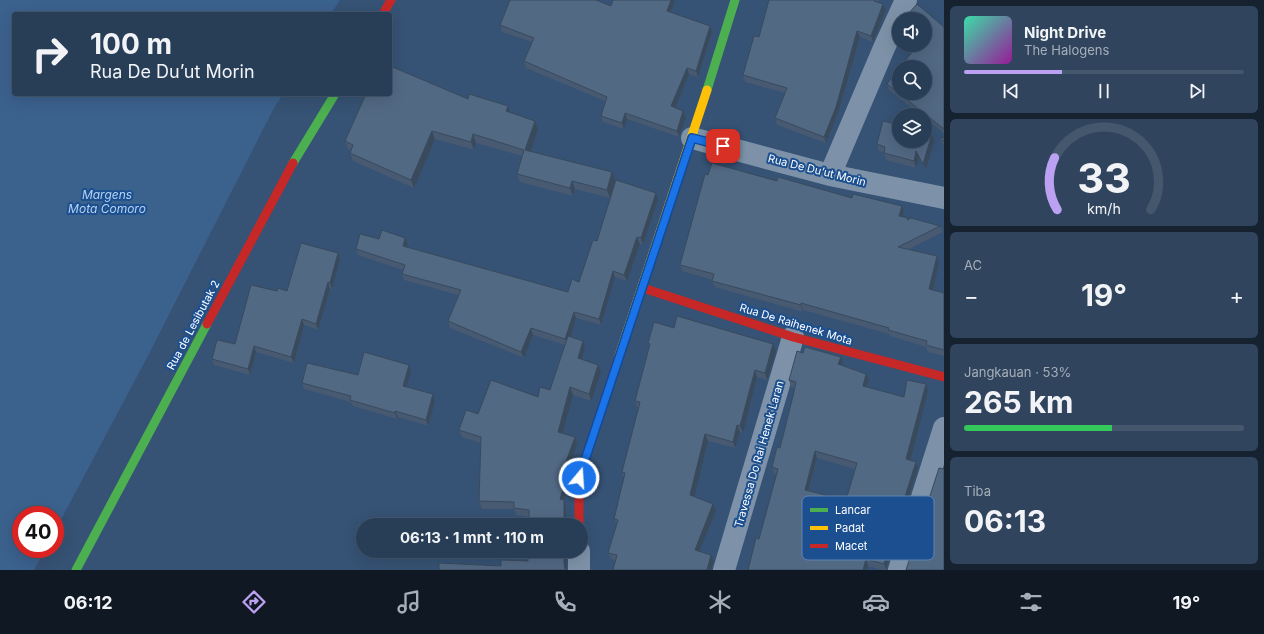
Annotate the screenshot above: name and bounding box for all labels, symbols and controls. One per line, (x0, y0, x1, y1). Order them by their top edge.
map controls (892, 12, 932, 148)
button: sound (892, 12, 932, 52)
text: Night Drive (1024, 23, 1106, 42)
text: 100 m (90, 27, 172, 61)
icon: right (24, 28, 76, 80)
text: The Halogens (1024, 42, 1109, 58)
button: search (892, 60, 932, 100)
text: Rua De Du’ut Morin (90, 61, 255, 82)
icon: previous (1000, 80, 1022, 102)
icon: pause (1093, 80, 1115, 102)
icon: next (1186, 80, 1208, 102)
button: layers (892, 108, 932, 148)
pin (706, 129, 740, 163)
icon: arrive (712, 135, 734, 157)
street label: Rua De Du’ut Morin (767, 151, 867, 189)
text: 33 (1077, 153, 1131, 203)
water label: Margens Mota Comoro (68, 187, 146, 216)
text: km/h (1087, 200, 1121, 217)
text: AC (964, 257, 982, 273)
text: 19° (1081, 277, 1127, 313)
street label: Rua de Lesibutak 2 (164, 278, 222, 372)
text: − (964, 283, 979, 309)
text: + (1229, 283, 1244, 309)
street label: Rua De Raihenek Mota (738, 300, 854, 348)
text: Jangkauan · 53% (964, 364, 1071, 380)
street label: Travessa Do Rai Henek Laran (731, 379, 787, 529)
text: 265 km (964, 384, 1073, 420)
position arrow (558, 457, 600, 499)
text: Tiba (964, 483, 991, 499)
legend (802, 496, 934, 560)
text: Lancar (835, 503, 871, 517)
text: 06:13 (964, 503, 1046, 539)
speed limit sign: 40 (12, 506, 64, 558)
text: Padat (835, 521, 865, 535)
text: 06:13 · 1 mnt · 110 m (400, 528, 544, 547)
text: Macet (835, 539, 868, 553)
icon: directions (240, 588, 268, 616)
icon: music (395, 588, 423, 616)
icon: phone (551, 588, 579, 616)
icon: climate (706, 588, 734, 616)
icon: car (862, 588, 890, 616)
icon: filters (1017, 588, 1045, 616)
text: 06:12 (64, 592, 113, 613)
text: 19° (1172, 592, 1200, 613)

